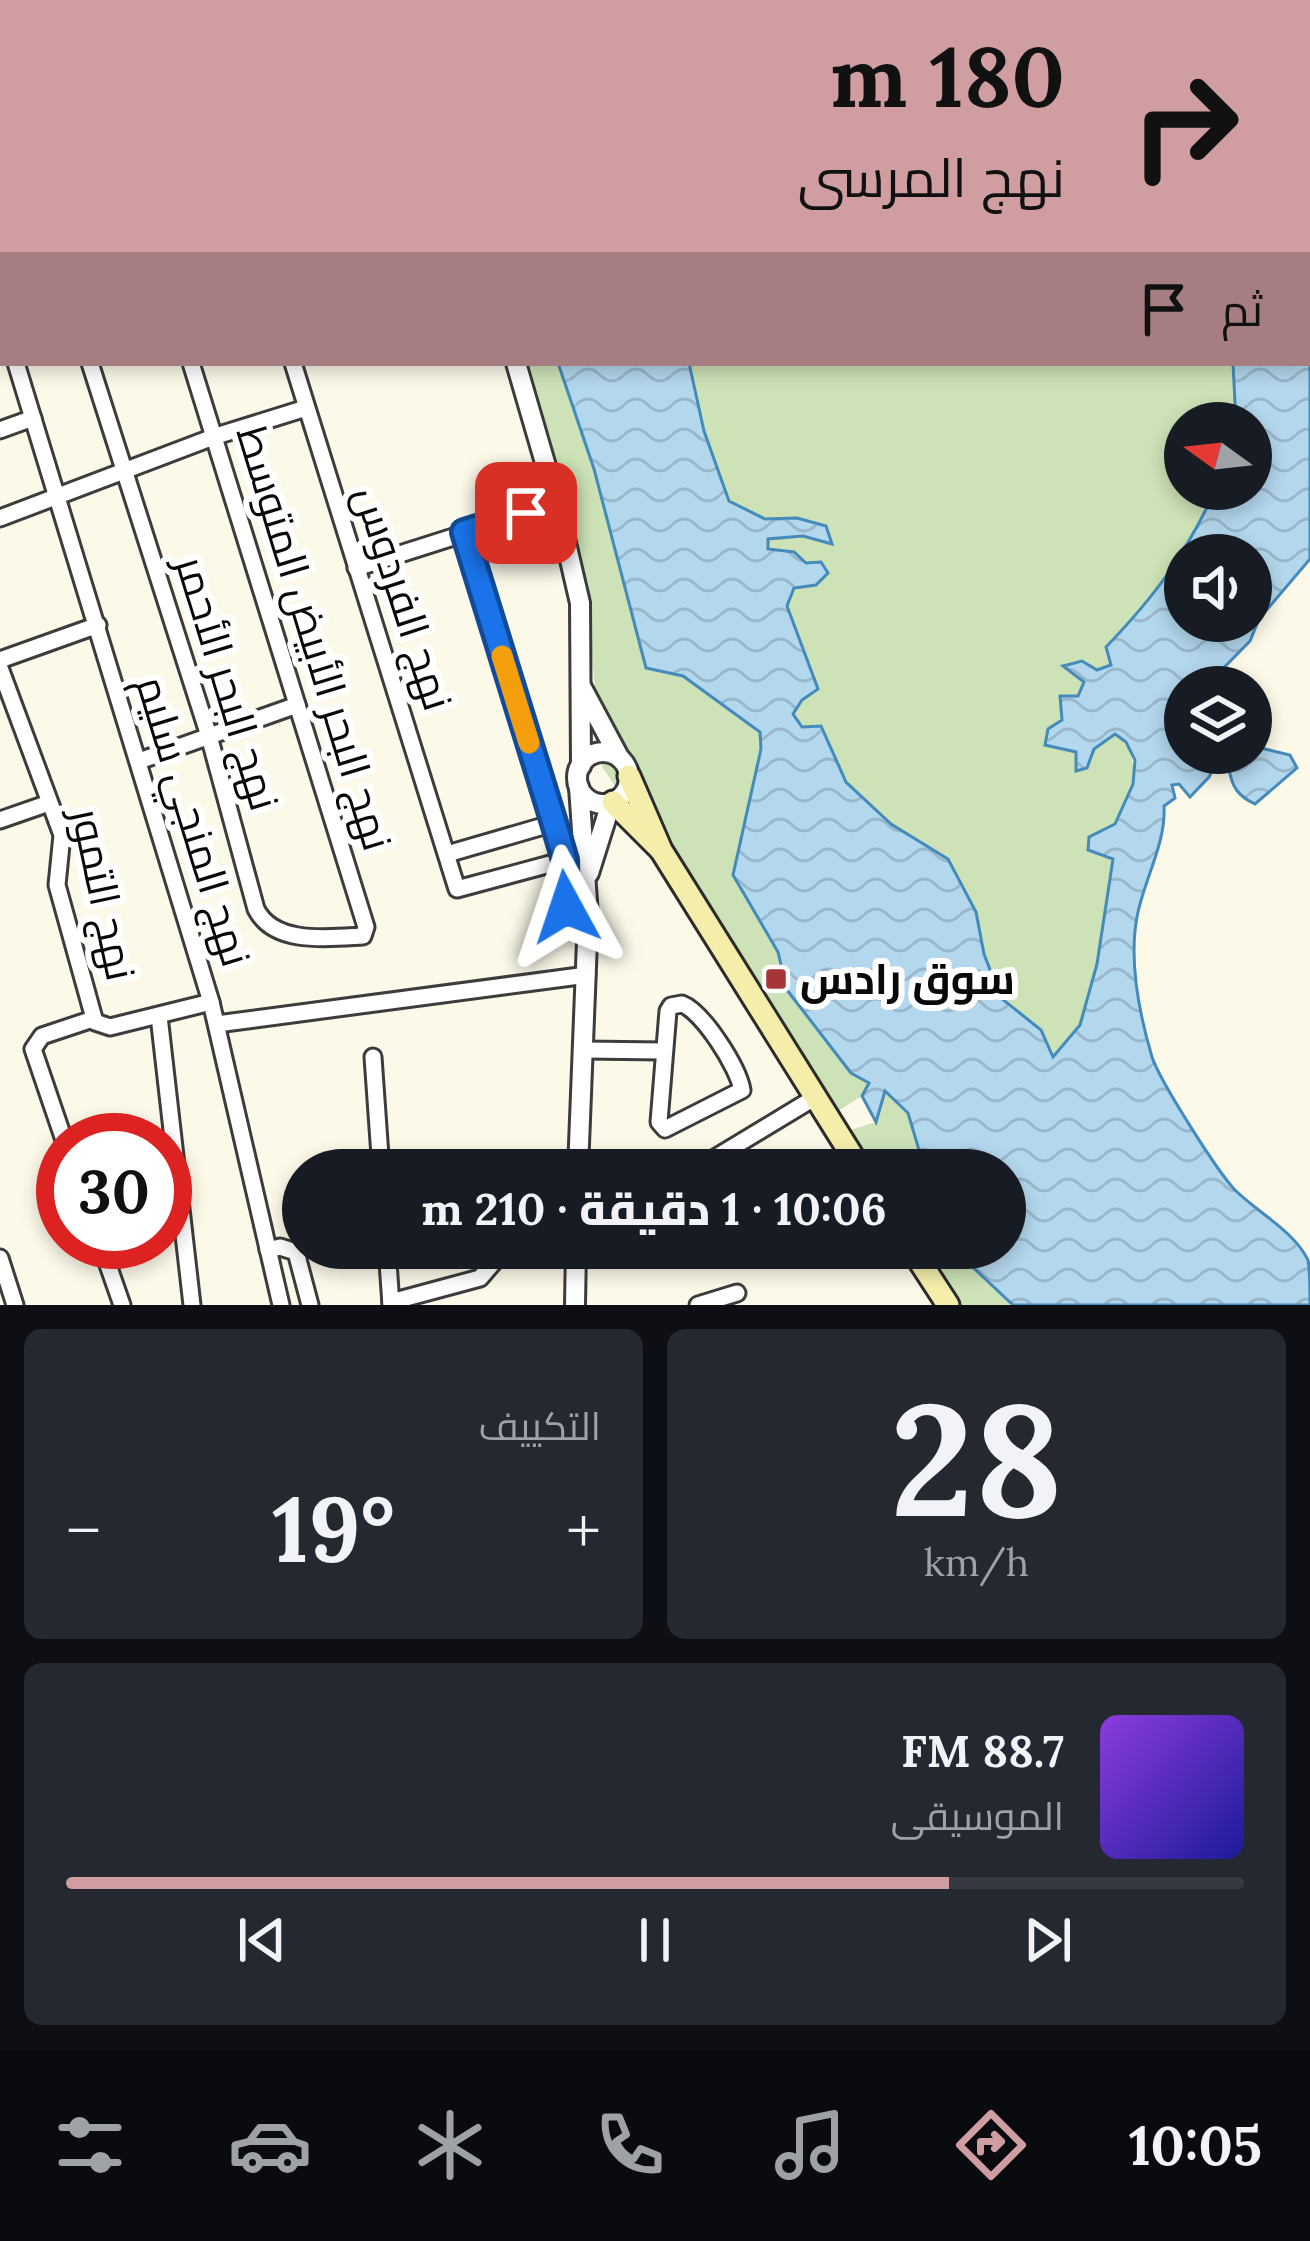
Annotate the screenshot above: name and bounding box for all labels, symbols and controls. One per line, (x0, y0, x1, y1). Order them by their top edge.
text: 180 m (830, 22, 1065, 130)
icon: right (1107, 48, 1263, 204)
text: نهج المرسى (798, 143, 1065, 212)
icon: arrive (1131, 276, 1197, 342)
text: ثم (1221, 281, 1263, 338)
north arrow (1164, 402, 1272, 510)
map controls (1164, 402, 1272, 774)
street label: نهج البحر الأبيض المتوسط (224, 419, 405, 857)
pin (475, 462, 577, 564)
street label: نهج الفردوس (341, 479, 466, 717)
icon: arrive (493, 480, 559, 546)
button: sound (1164, 534, 1272, 642)
street label: نهج البحر الأحمر (162, 547, 292, 817)
button: layers (1164, 666, 1272, 774)
street label: نهج المنجي سليم (118, 669, 264, 975)
street label: نهج التمور (58, 801, 149, 986)
position arrow (503, 844, 629, 970)
place label: سوق رادس (800, 952, 1015, 1006)
marker: سوق رادس (763, 966, 789, 992)
speed limit sign: 30 (36, 1113, 192, 1269)
text: 10:06 · 1 دقيقة · 210 m (421, 1180, 887, 1237)
text: 28 (890, 1359, 1063, 1559)
text: التكييف (479, 1401, 601, 1451)
text: 19° (272, 1471, 395, 1587)
text: − (66, 1488, 101, 1572)
text: + (566, 1488, 601, 1572)
text: km/h (924, 1537, 1029, 1587)
text: 88.7 FM (901, 1722, 1064, 1779)
text: الموسيقى (891, 1791, 1064, 1841)
icon: previous (229, 1907, 295, 1973)
icon: pause (622, 1907, 688, 1973)
icon: next (1015, 1907, 1081, 1973)
icon: filters (48, 2103, 132, 2187)
icon: car (228, 2103, 312, 2187)
icon: climate (408, 2103, 492, 2187)
icon: phone (588, 2103, 672, 2187)
icon: music (768, 2103, 852, 2187)
icon: directions (949, 2103, 1033, 2187)
text: 10:05 (1129, 2111, 1262, 2180)

